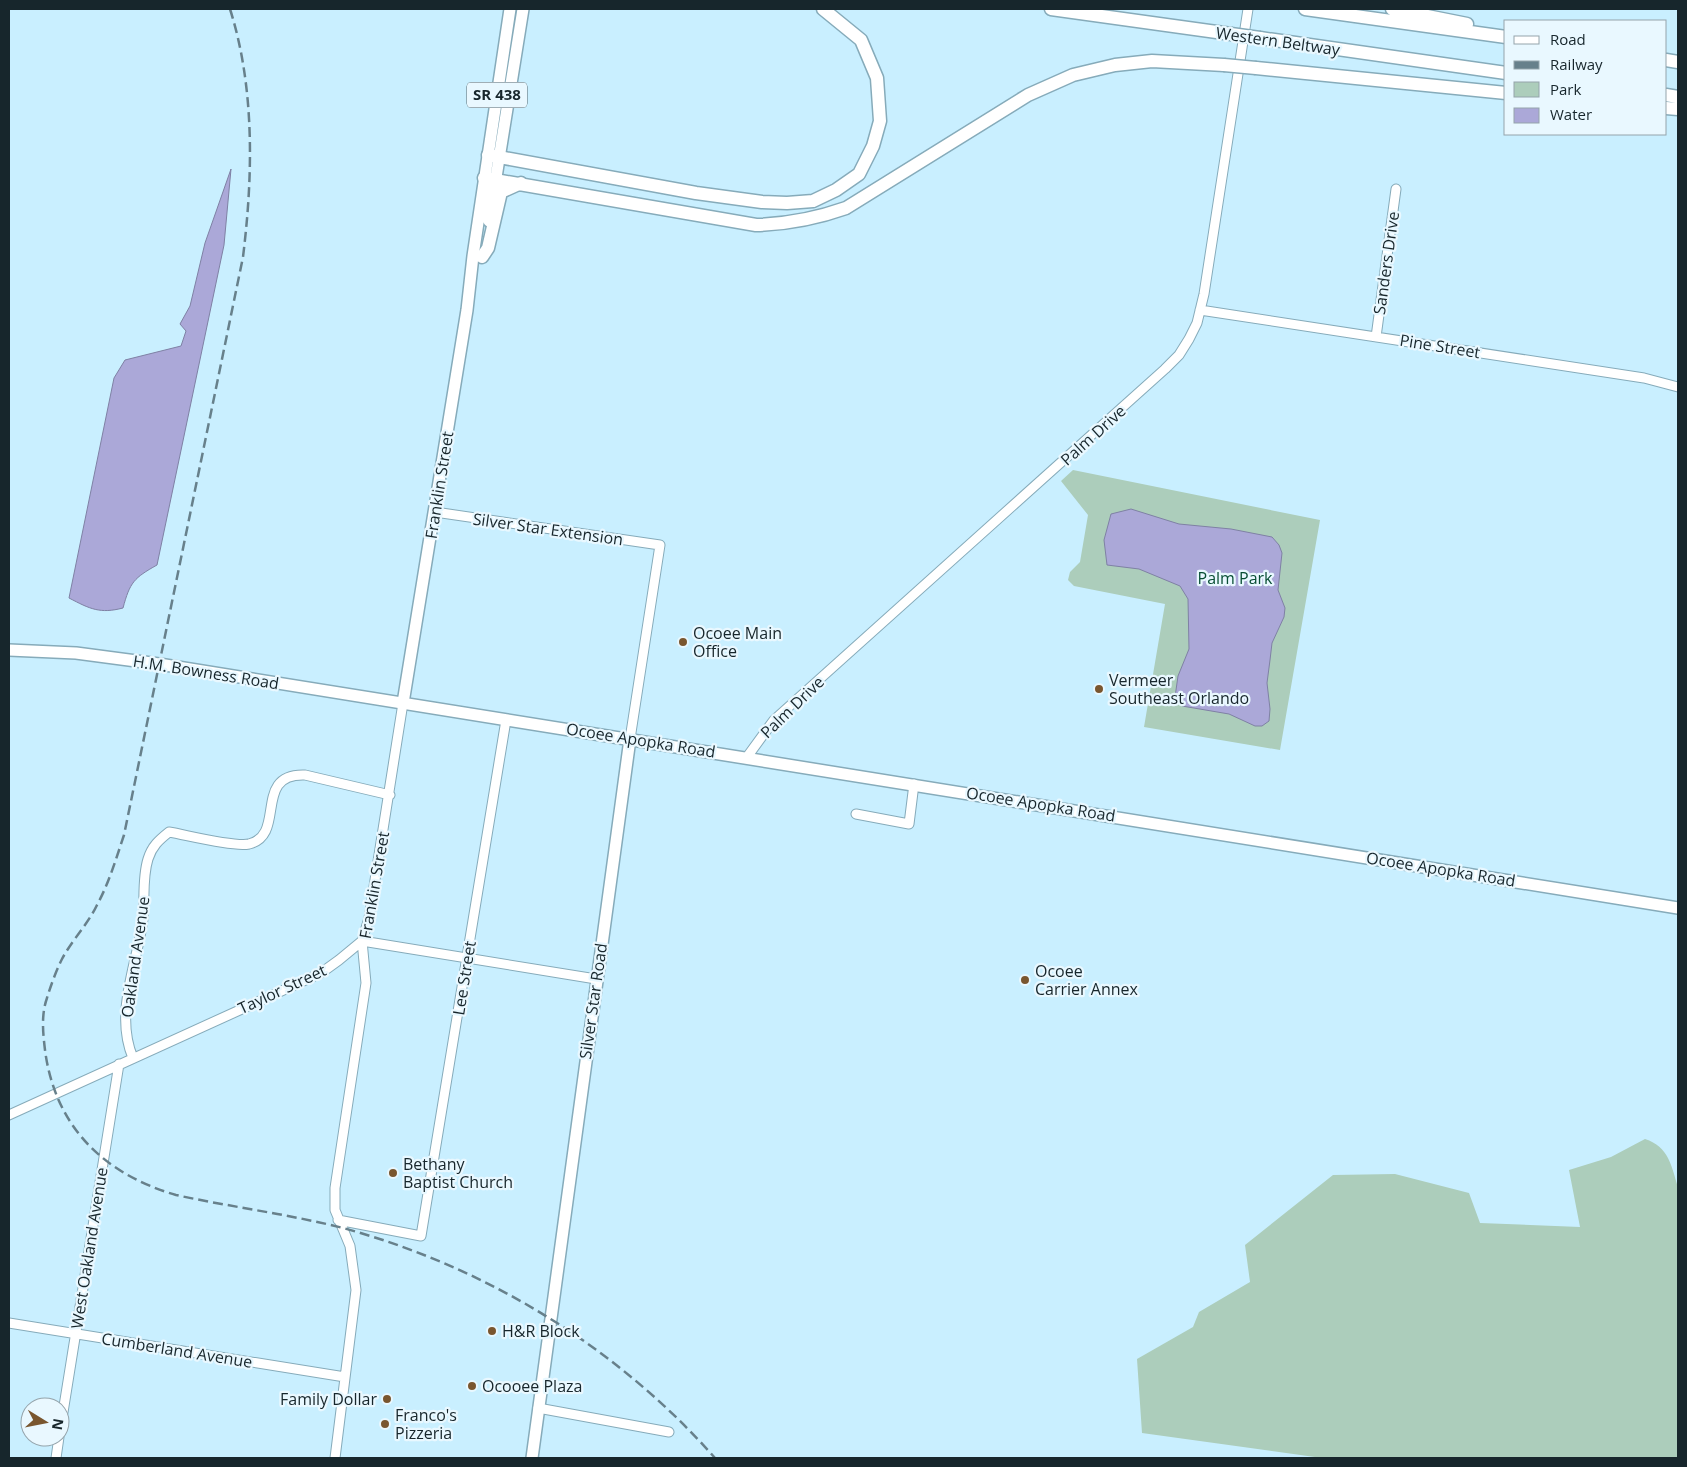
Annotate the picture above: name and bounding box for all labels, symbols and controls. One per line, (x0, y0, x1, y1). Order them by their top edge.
legend (1504, 20, 1667, 135)
street label: Western Beltway (1215, 21, 1342, 61)
text: Road (1550, 29, 1586, 49)
text: Railway (1550, 54, 1603, 74)
text: Park (1550, 79, 1581, 99)
road number: SR 438 (467, 82, 527, 108)
text: Water (1550, 104, 1592, 124)
street label: Sanders Drive (1368, 210, 1404, 316)
street label: Pine Street (1398, 329, 1482, 363)
street label: Palm Drive (1056, 400, 1130, 470)
street label: Franklin Street (420, 429, 458, 540)
street label: Silver Star Extension (471, 508, 625, 550)
park label: Palm Park (1198, 567, 1273, 589)
place label: Ocoee Main Office (693, 622, 782, 662)
marker: Ocoee Main Office (677, 636, 689, 648)
street label: H.M. Bowness Road (131, 650, 281, 694)
place label: Vermeer Southeast Orlando (1109, 669, 1249, 709)
street label: Palm Drive (755, 671, 829, 743)
marker: Vermeer Southeast Orlando (1093, 683, 1105, 695)
street label: Ocoee Apopka Road (565, 717, 717, 763)
street label: Ocoee Apopka Road (965, 781, 1117, 827)
street label: Franklin Street (354, 829, 394, 940)
street label: Ocoee Apopka Road (1365, 846, 1517, 892)
street label: Oakland Avenue (116, 895, 154, 1019)
street label: Lee Street (447, 939, 481, 1017)
street label: Silver Star Road (574, 942, 612, 1060)
street label: Taylor Street (234, 959, 330, 1019)
place label: Ocoee Carrier Annex (1035, 960, 1138, 1000)
marker: Ocoee Carrier Annex (1019, 974, 1031, 986)
place label: Bethany Baptist Church (403, 1153, 513, 1193)
street label: West Oakland Avenue (65, 1166, 113, 1330)
marker: Bethany Baptist Church (387, 1167, 399, 1179)
place label: H&R Block (502, 1320, 580, 1342)
marker: H&R Block (486, 1325, 498, 1337)
street label: Cumberland Avenue (100, 1327, 254, 1373)
place label: Ocooee Plaza (482, 1375, 582, 1397)
marker: Ocooee Plaza (466, 1380, 478, 1392)
place label: Family Dollar (280, 1388, 377, 1410)
marker: Family Dollar (381, 1393, 393, 1405)
north arrow (20, 1397, 70, 1447)
place label: Franco's Pizzeria (395, 1404, 457, 1444)
text: N (48, 1417, 69, 1432)
marker: Franco's Pizzeria (379, 1418, 391, 1430)

